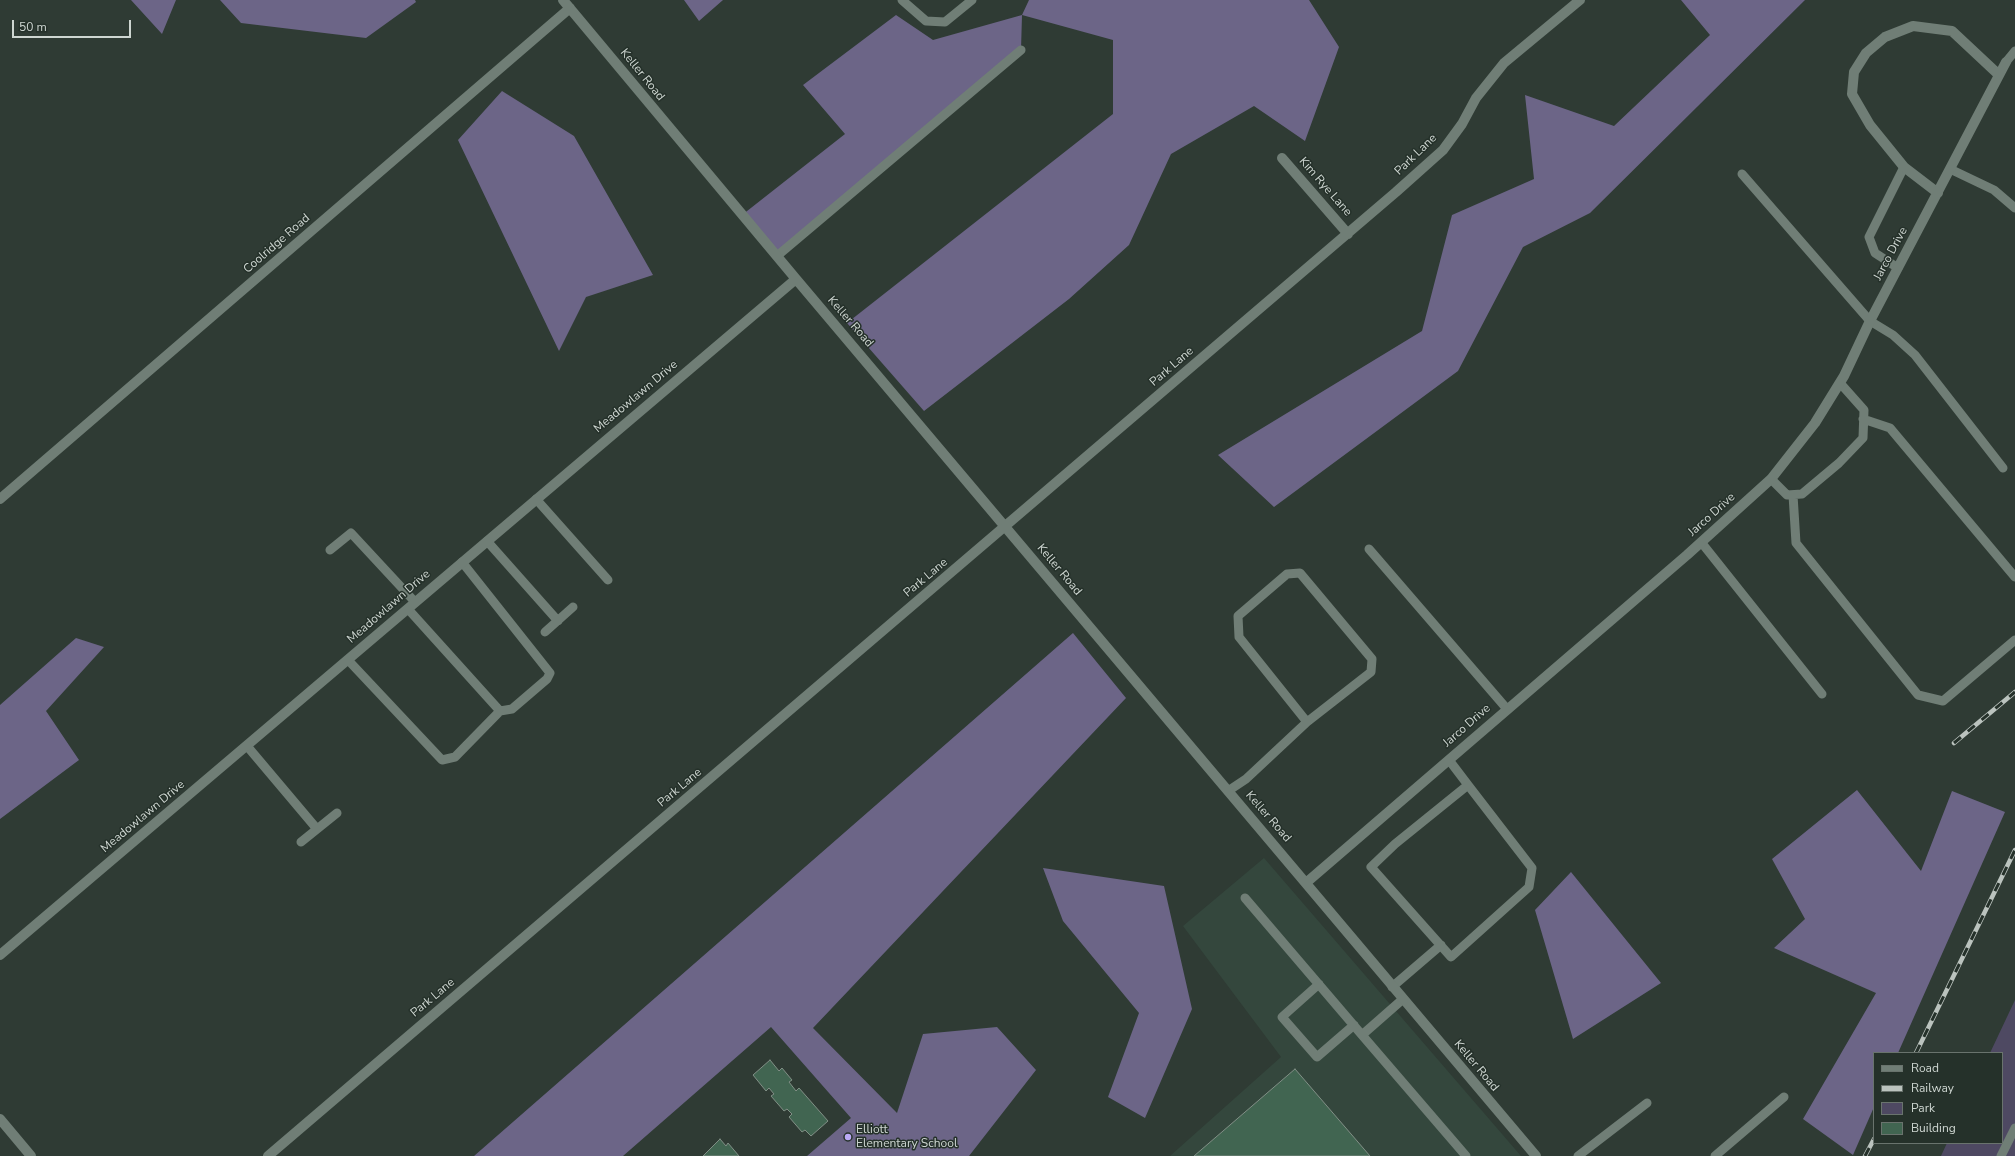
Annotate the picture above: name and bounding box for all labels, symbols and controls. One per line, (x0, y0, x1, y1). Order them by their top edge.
scale bar (14, 12, 133, 38)
text: 50 m (19, 19, 47, 35)
street label: Keller Road (617, 46, 667, 104)
street label: Park Lane (1392, 131, 1440, 179)
street label: Kim Rye Lane (1296, 155, 1354, 219)
street label: Coolridge Road (241, 211, 313, 277)
street label: Jarco Drive (1871, 225, 1911, 283)
street label: Keller Road (824, 294, 876, 350)
street label: Park Lane (1147, 344, 1197, 390)
street label: Meadowlawn Drive (591, 358, 681, 436)
street label: Jarco Drive (1686, 490, 1738, 540)
street label: Keller Road (1033, 541, 1085, 599)
street label: Park Lane (901, 555, 951, 601)
street label: Meadowlawn Drive (345, 567, 433, 647)
street label: Jarco Drive (1440, 702, 1494, 750)
street label: Park Lane (655, 765, 705, 811)
street label: Meadowlawn Drive (98, 778, 188, 856)
street label: Keller Road (1242, 789, 1294, 845)
street label: Park Lane (408, 975, 458, 1021)
street label: Keller Road (1450, 1037, 1502, 1095)
legend (1873, 1052, 2003, 1144)
text: Road (1911, 1060, 1939, 1076)
text: Railway (1911, 1080, 1954, 1096)
text: Park (1911, 1100, 1935, 1116)
text: Building (1911, 1120, 1956, 1136)
place label: Elliott Elementary School (856, 1123, 957, 1151)
marker: Elliott Elementary School (843, 1132, 853, 1142)

